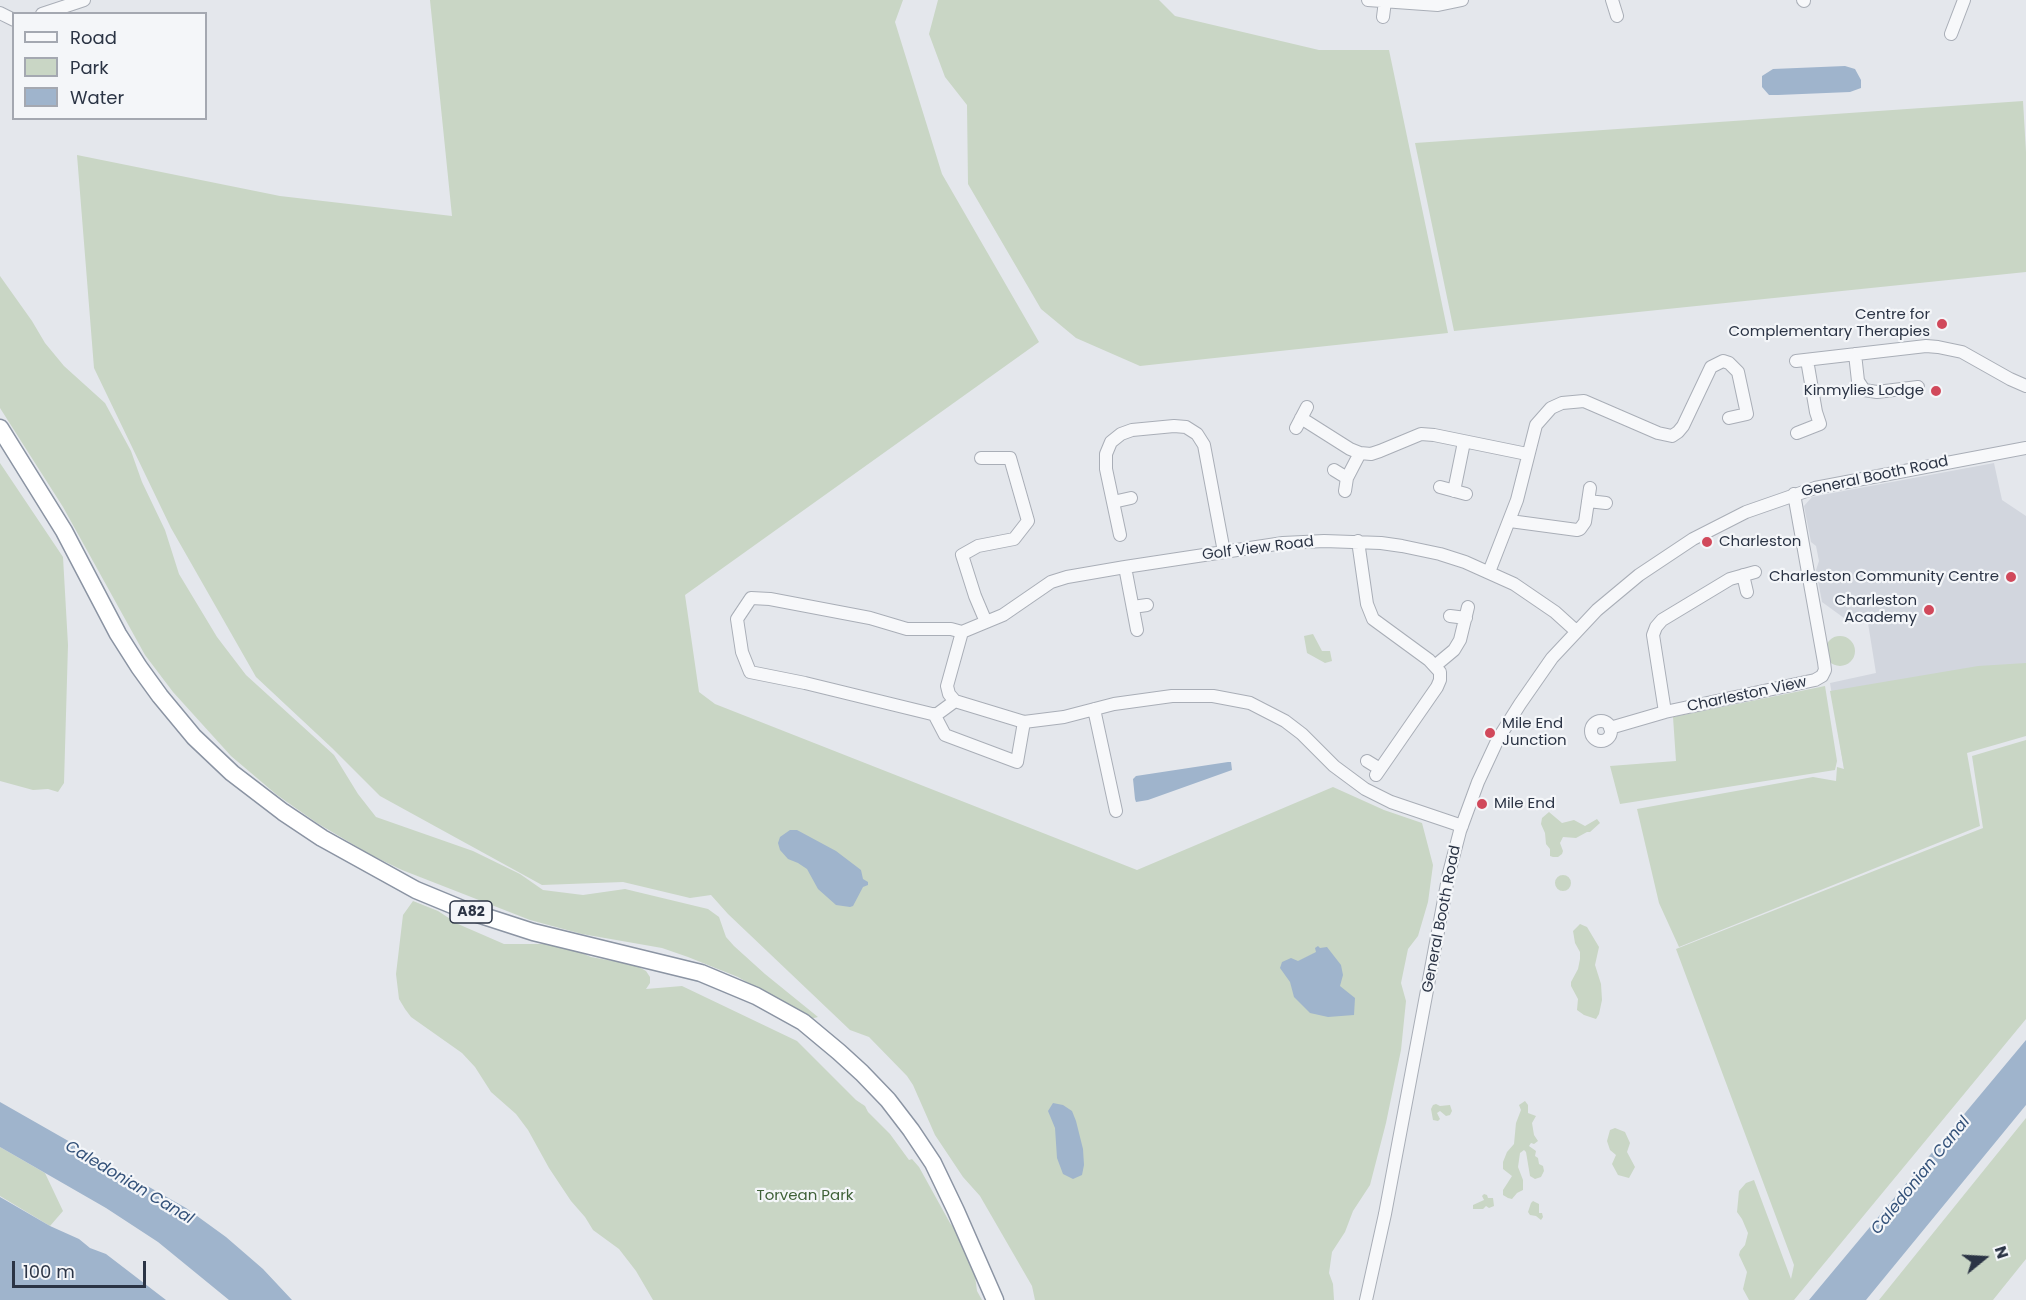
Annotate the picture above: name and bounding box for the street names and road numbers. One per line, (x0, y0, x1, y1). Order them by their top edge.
street label: General Booth Road (1800, 453, 1950, 501)
street label: Golf View Road (1201, 533, 1315, 565)
street label: Charleston View (1686, 674, 1808, 716)
street label: General Booth Road (1419, 844, 1465, 994)
road number: A82 (450, 901, 492, 923)

